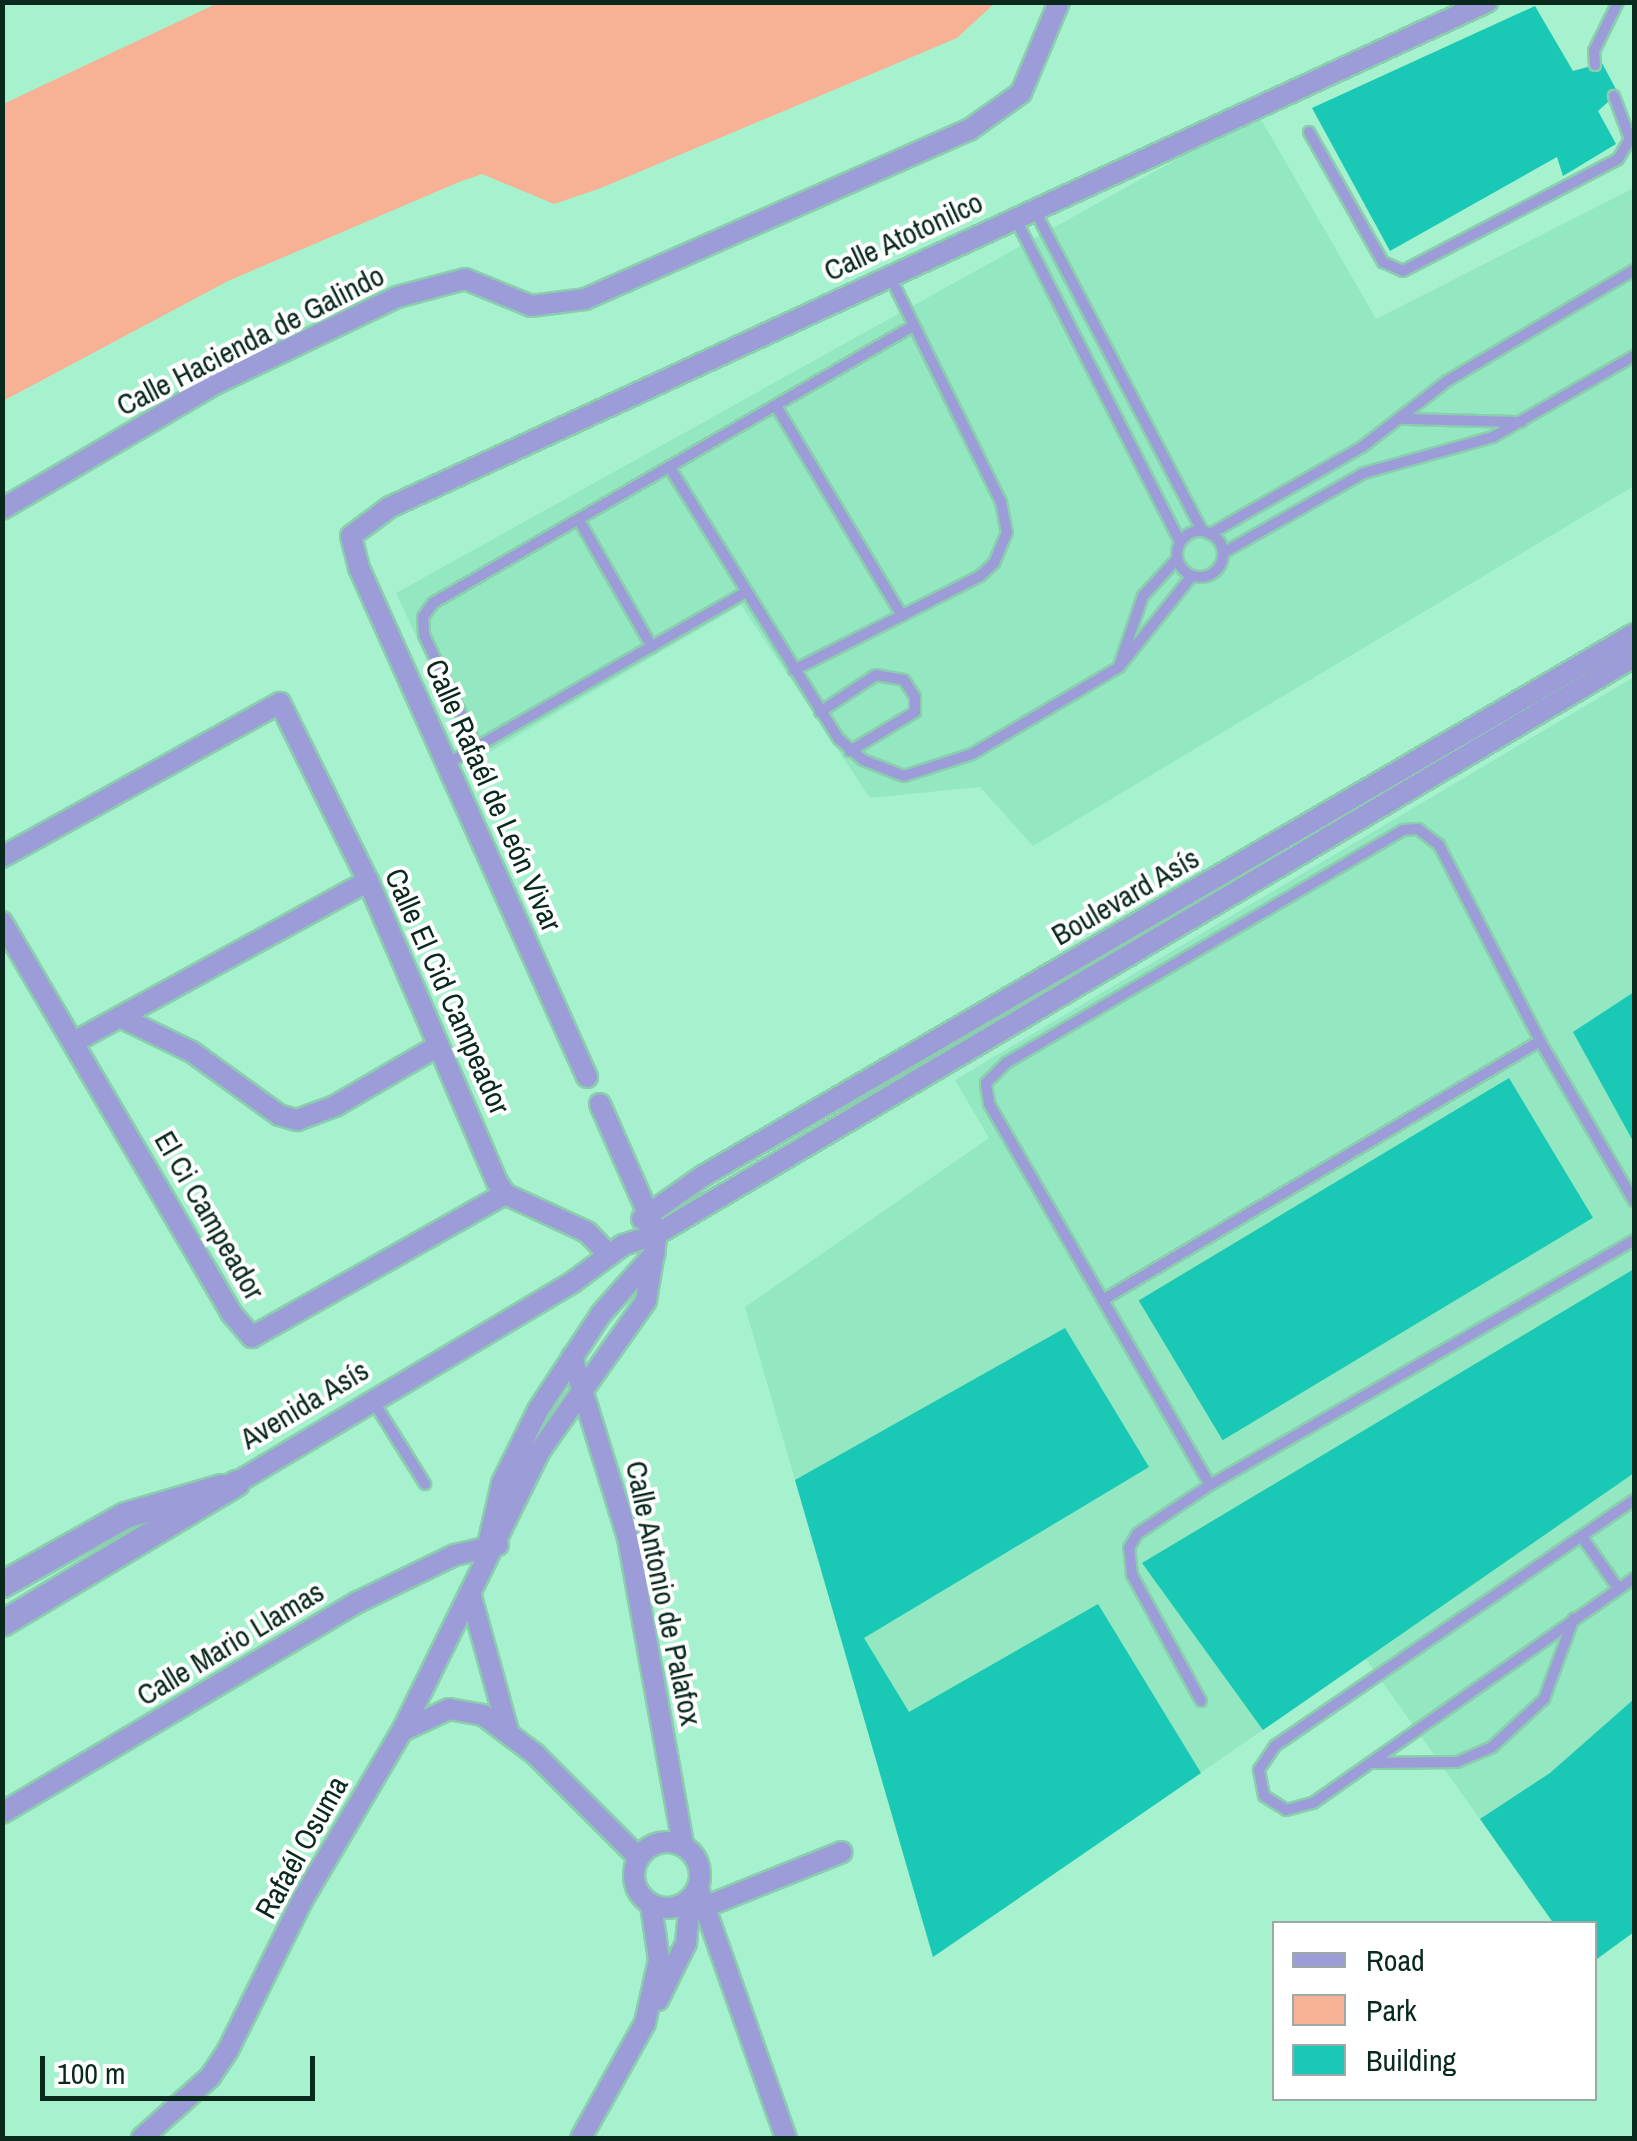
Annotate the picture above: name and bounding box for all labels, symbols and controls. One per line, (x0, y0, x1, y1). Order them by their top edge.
street label: Calle Atotonilco (817, 183, 989, 289)
street label: Calle Hacienda de Galindo (110, 257, 390, 423)
street label: Calle Rafaél de León Vivar (418, 654, 570, 936)
street label: Boulevard Asís (1044, 839, 1206, 953)
street label: Calle El Cid Campeador (378, 863, 518, 1119)
street label: El Ci Campeador (147, 1124, 273, 1306)
street label: Avenida Asís (233, 1351, 375, 1457)
street label: Calle Antonio de Palafox (618, 1457, 710, 1729)
street label: Calle Mario Llamas (130, 1573, 330, 1713)
street label: Rafaél Osuma (247, 1770, 355, 1924)
legend (1272, 1921, 1597, 2101)
text: Road (1366, 1940, 1425, 1980)
text: Park (1366, 1990, 1417, 2030)
scale bar (45, 2036, 320, 2098)
text: Building (1366, 2040, 1456, 2080)
text: 100 m (57, 2053, 125, 2093)

